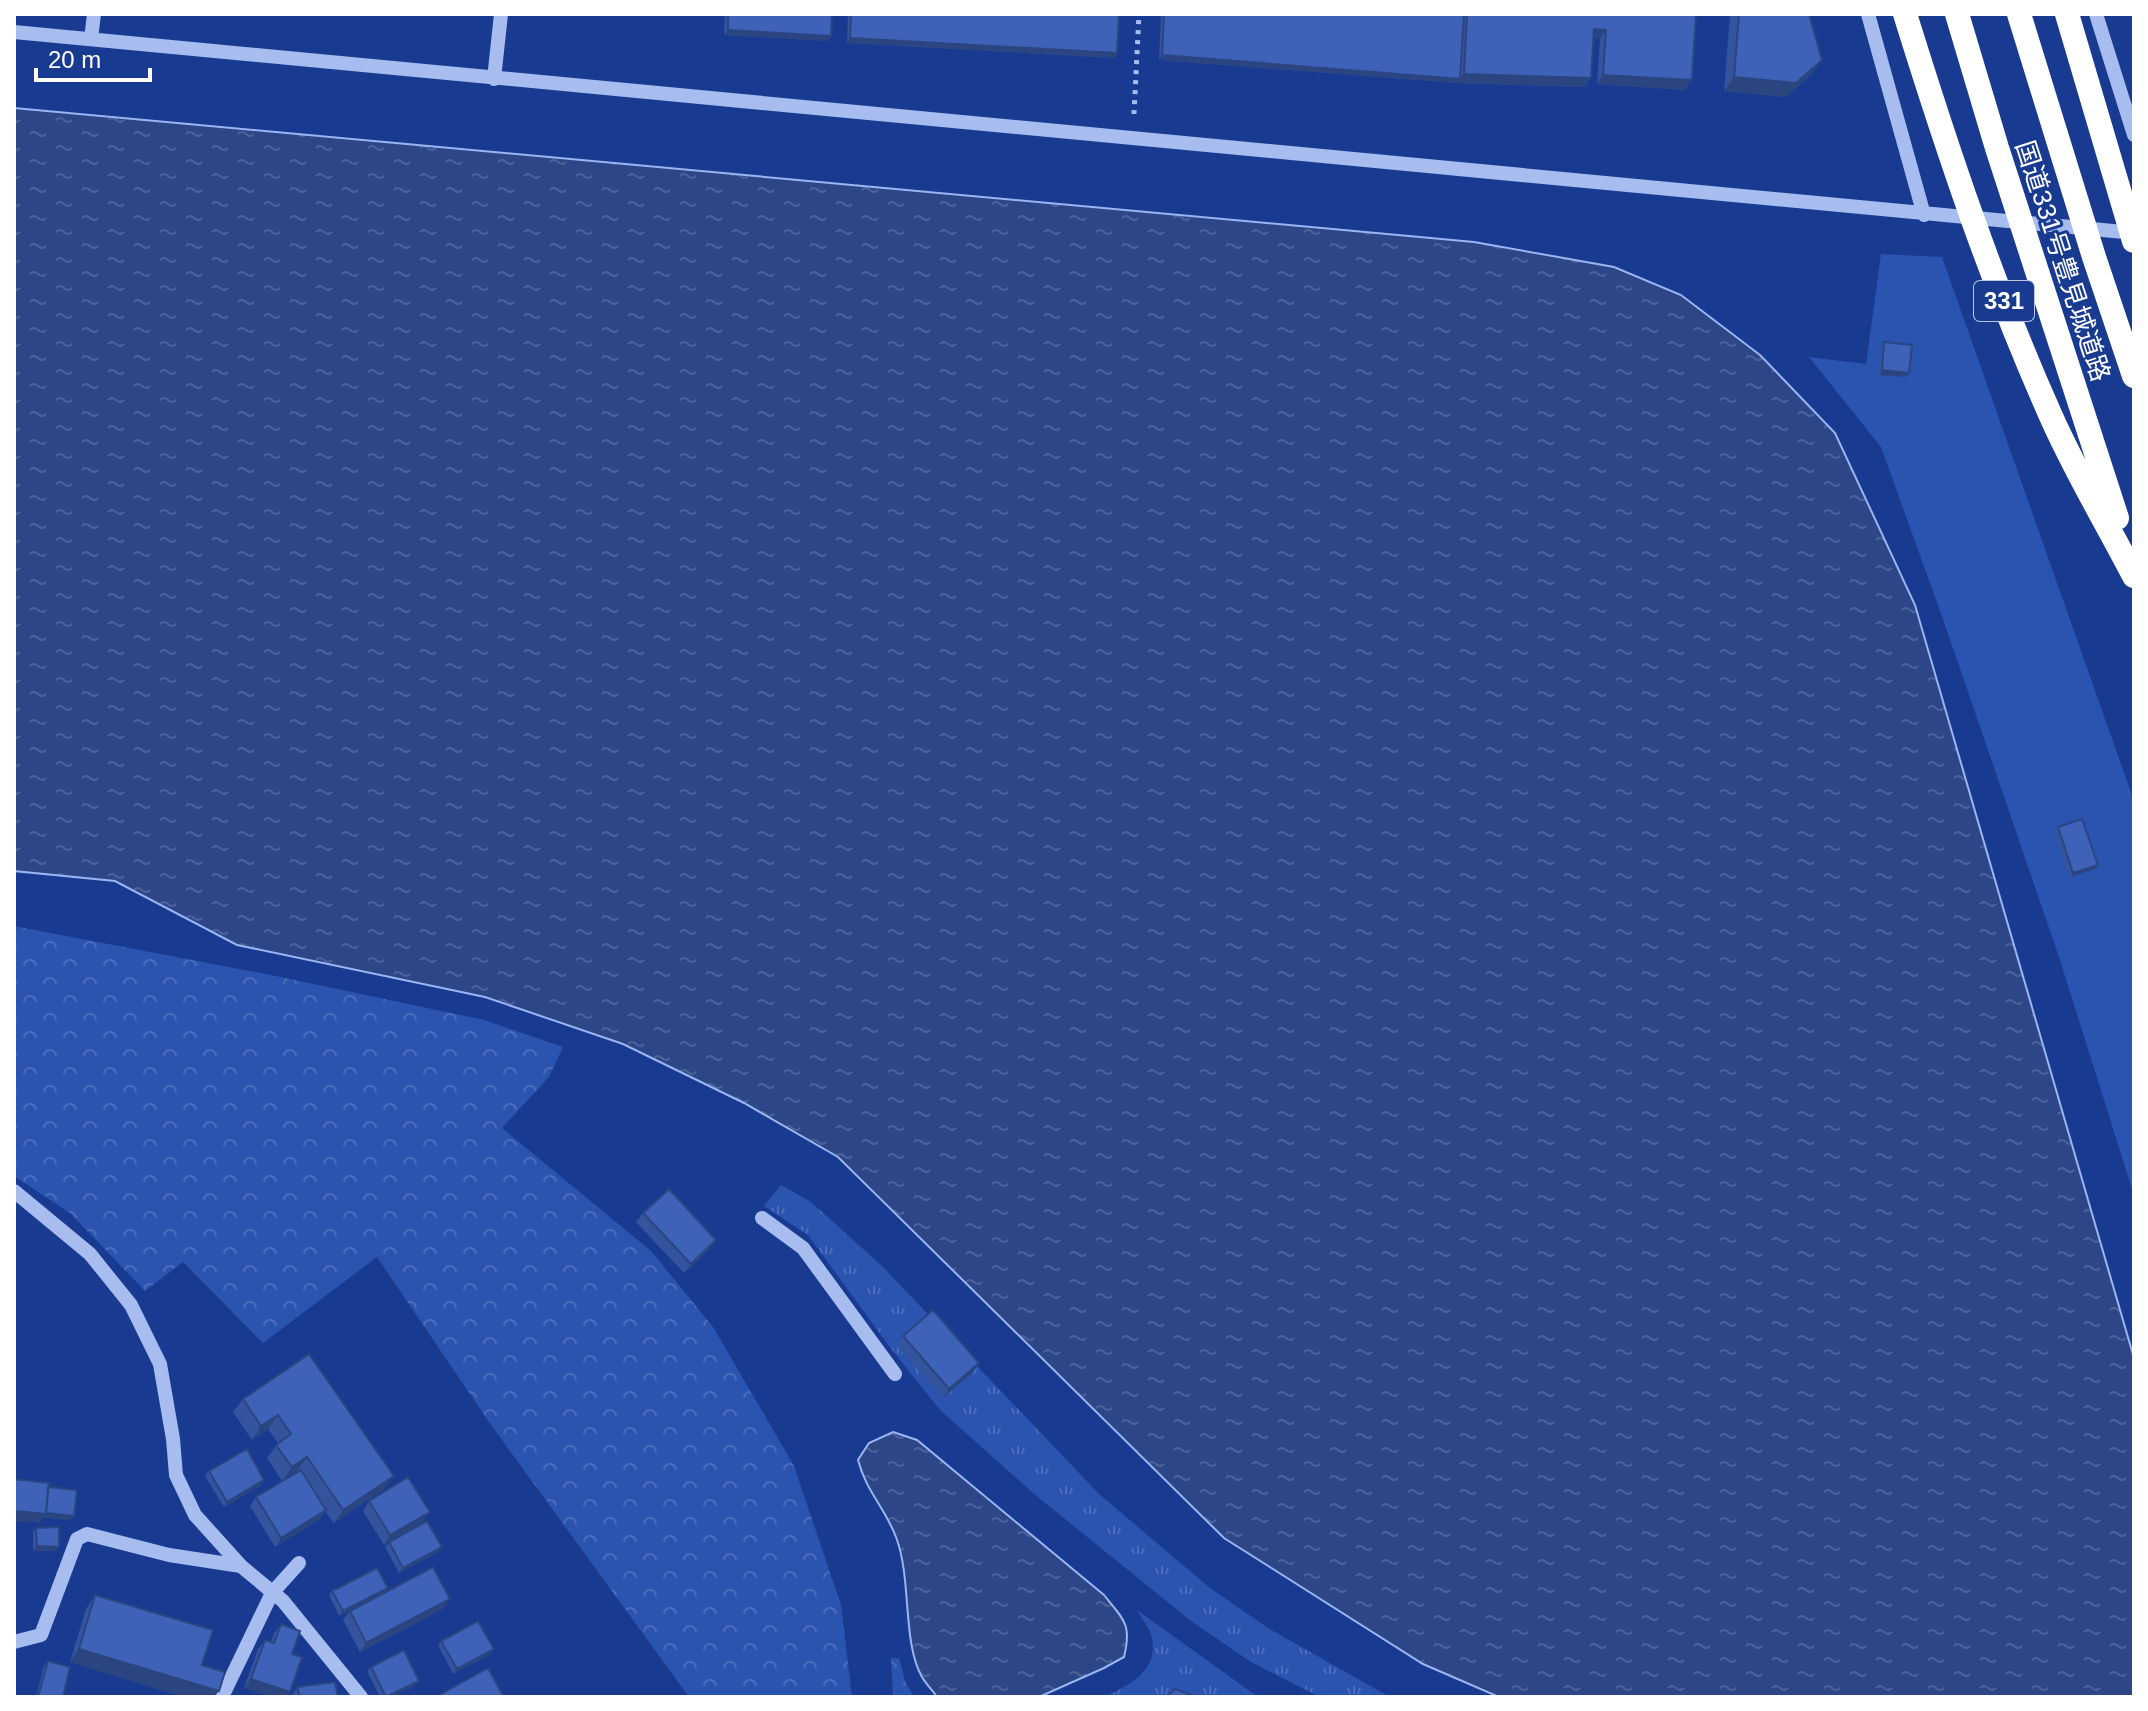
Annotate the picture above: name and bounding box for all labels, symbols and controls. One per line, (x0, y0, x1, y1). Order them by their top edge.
scale bar (36, 32, 150, 82)
text: 20 m (48, 46, 101, 73)
street label: 国道331号豊見城道路 (2010, 137, 2116, 385)
road number: 331 (1974, 281, 2034, 321)

